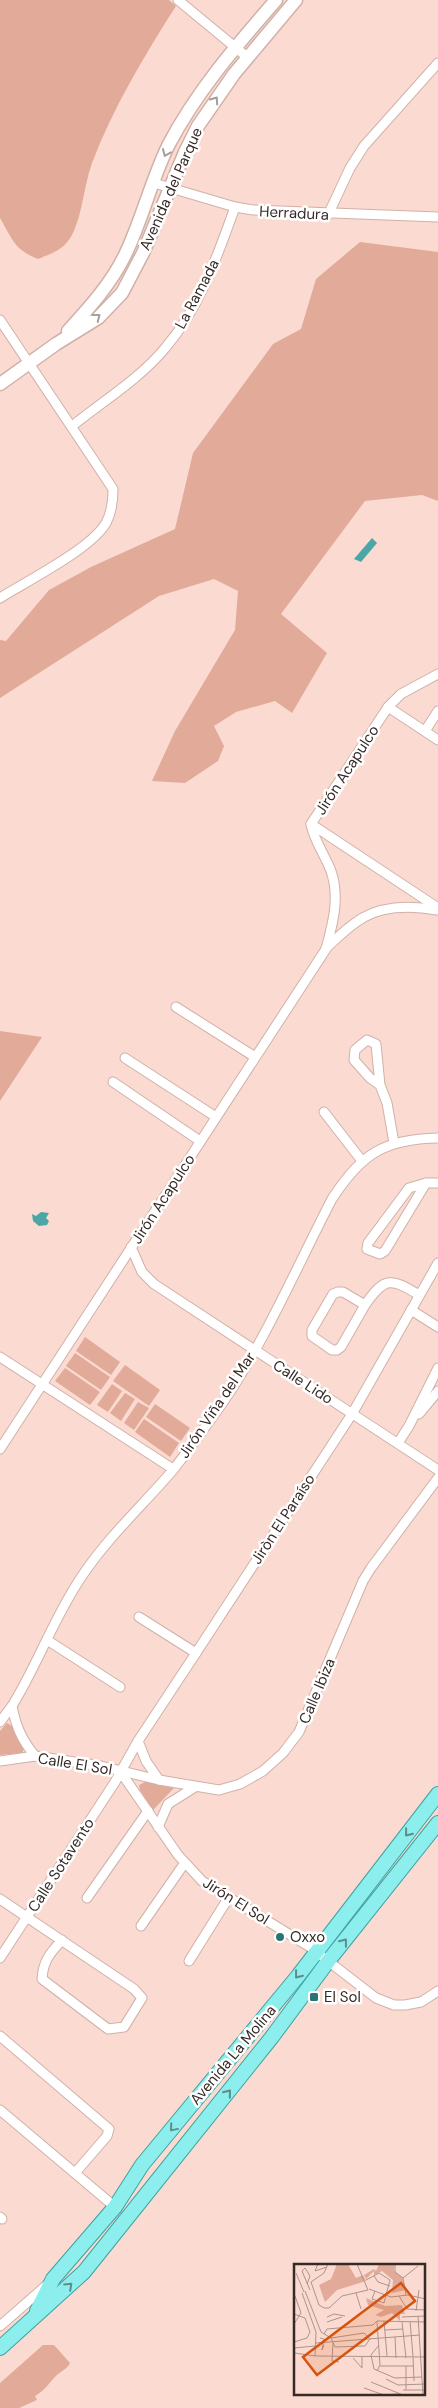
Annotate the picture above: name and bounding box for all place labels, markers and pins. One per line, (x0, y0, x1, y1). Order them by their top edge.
place label: Oxxo (290, 1927, 325, 1947)
marker: Oxxo (274, 1931, 286, 1943)
place label: El Sol (324, 1987, 361, 2007)
marker: El Sol (308, 1991, 320, 2003)

